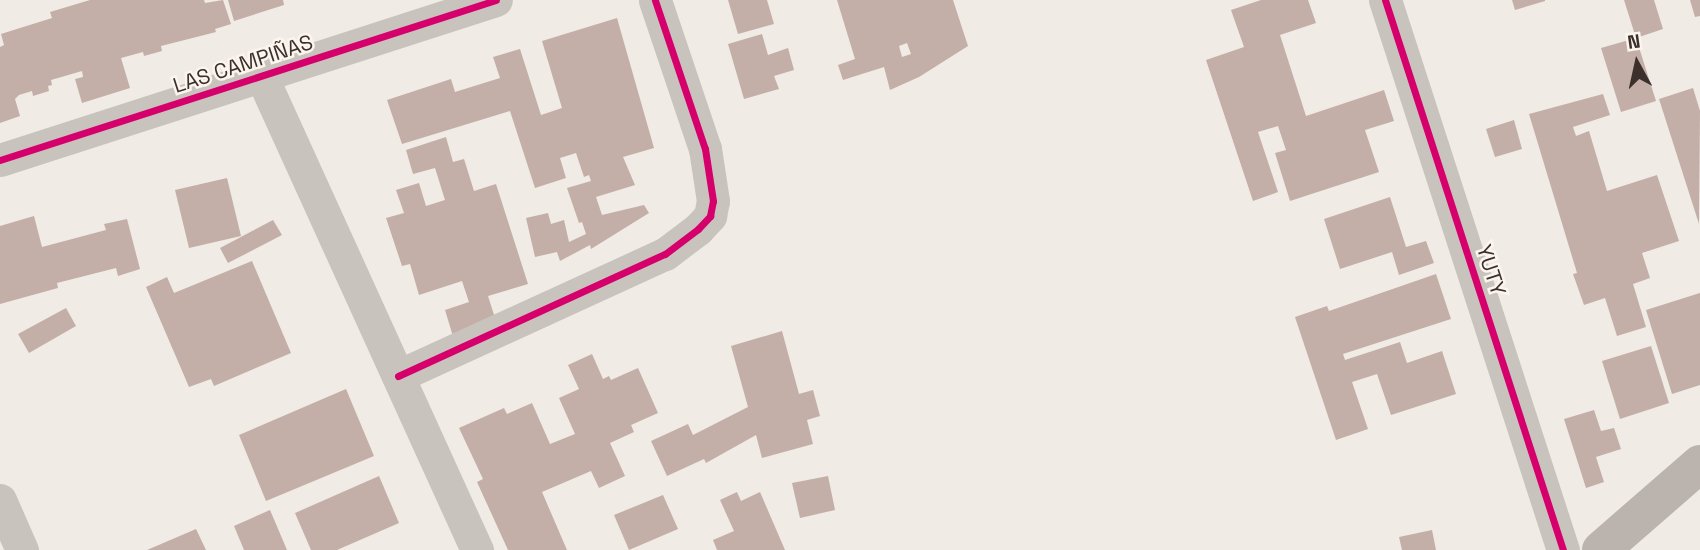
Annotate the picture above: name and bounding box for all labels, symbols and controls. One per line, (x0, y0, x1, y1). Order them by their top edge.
north arrow (1602, 28, 1672, 98)
text: N (1626, 28, 1642, 55)
street label: LAS CAMPIÑAS (170, 30, 316, 98)
street label: YUTY (1471, 241, 1511, 299)

